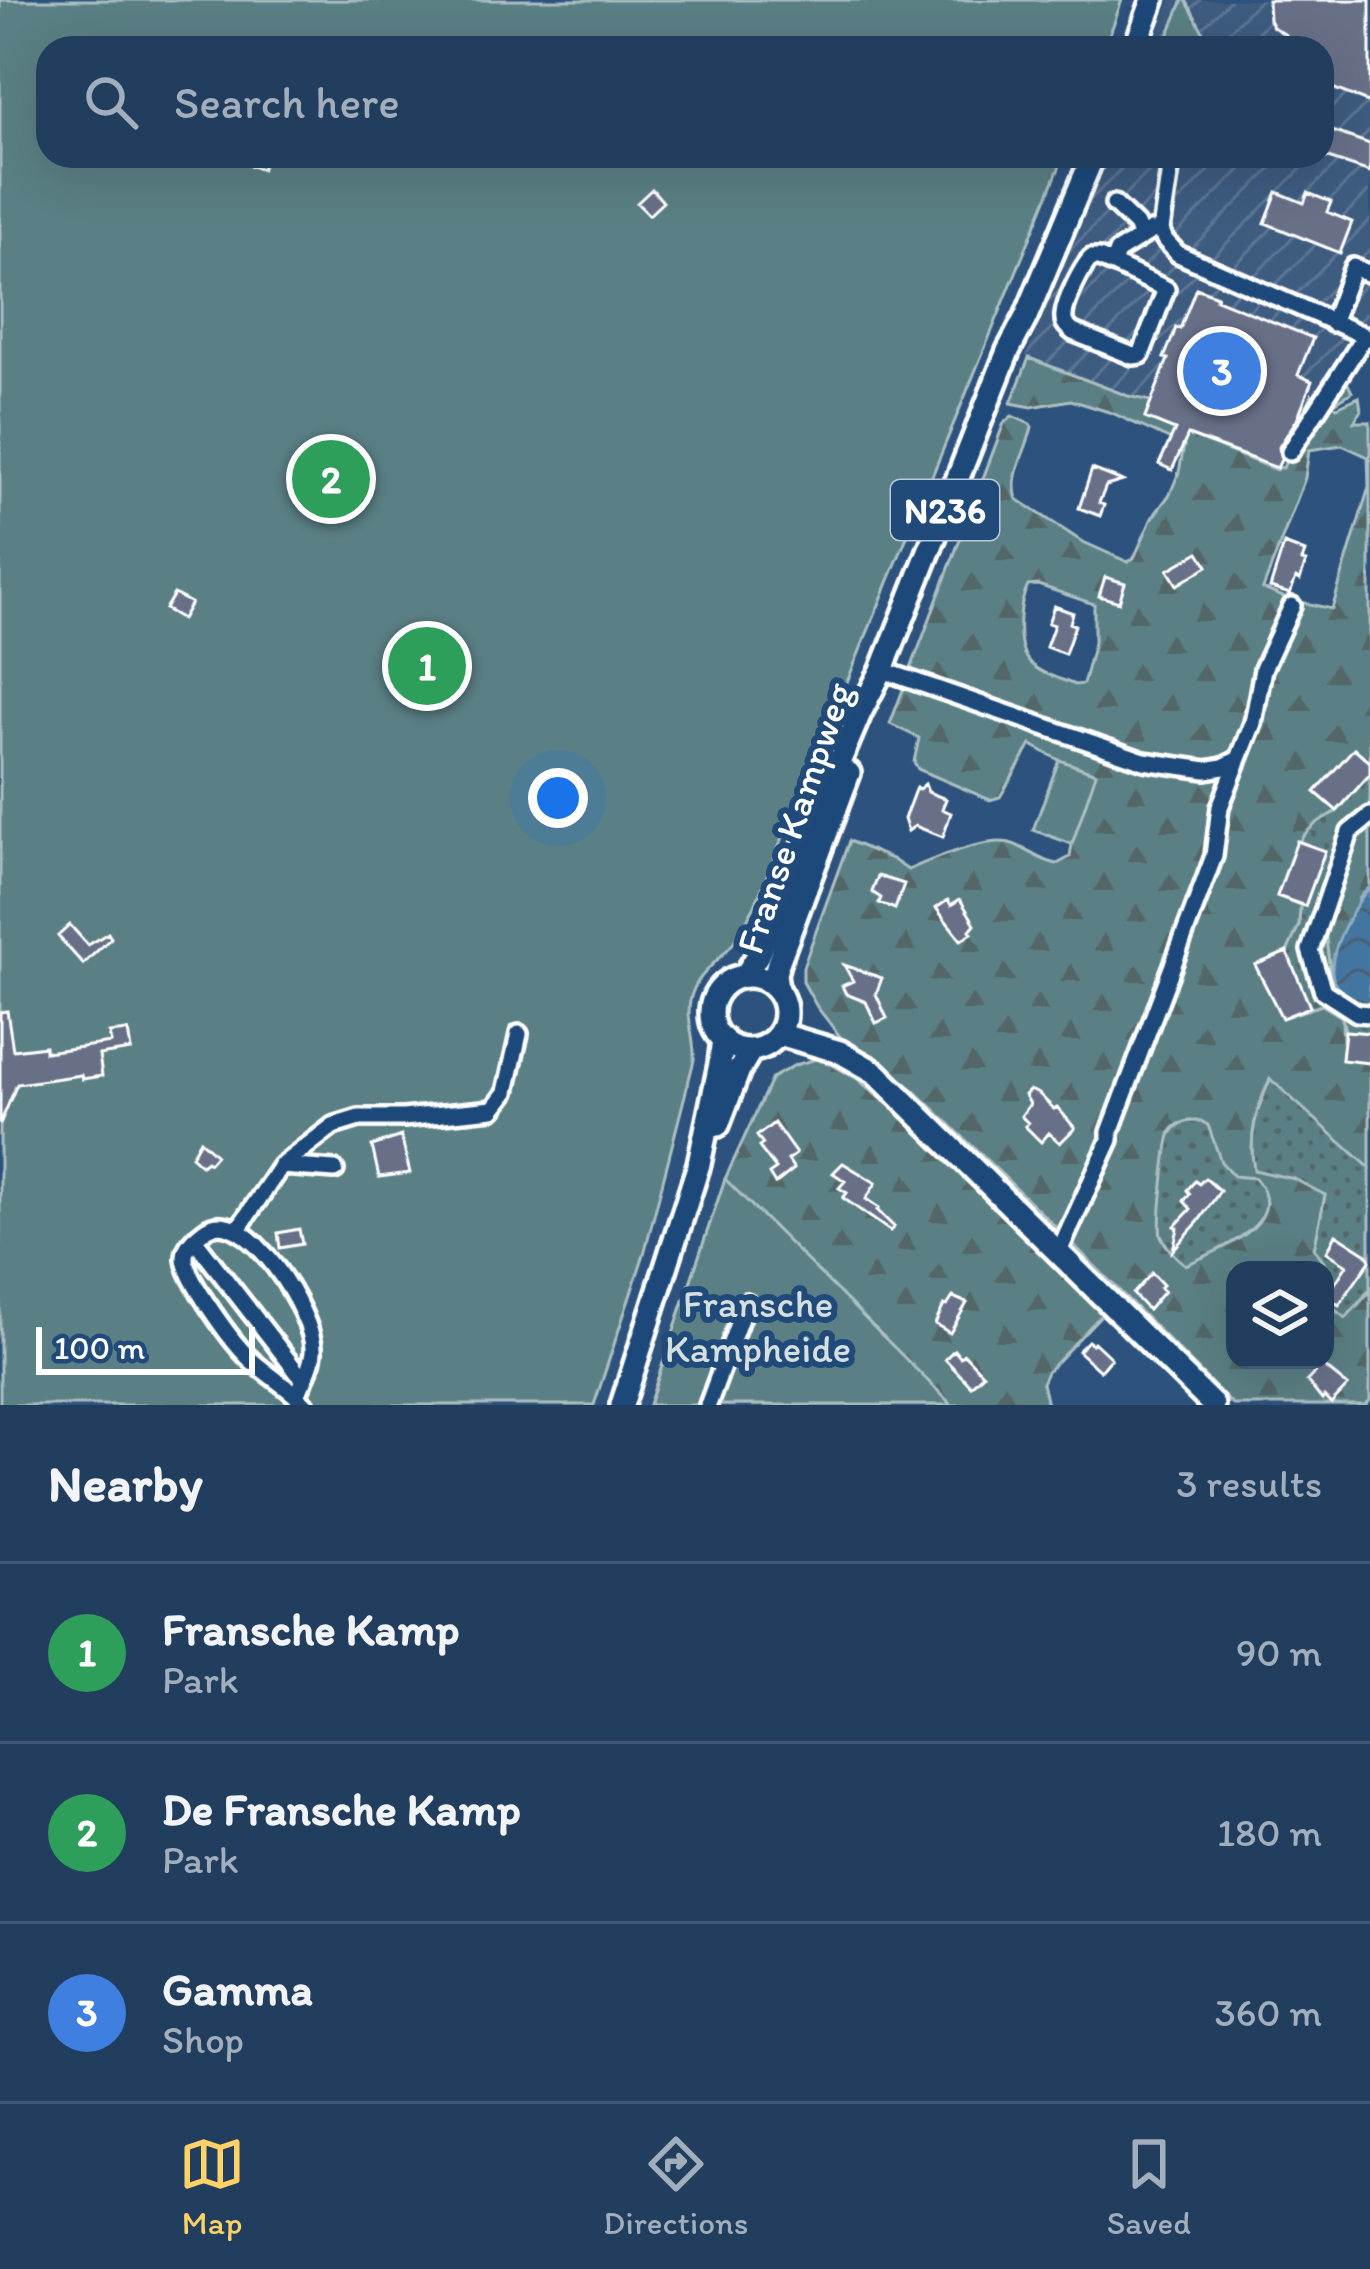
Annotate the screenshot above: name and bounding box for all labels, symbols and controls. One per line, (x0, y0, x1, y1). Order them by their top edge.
search box (36, 36, 1334, 168)
icon: search (78, 69, 144, 135)
text: Search here (174, 75, 400, 129)
pin: 3 (1183, 326, 1261, 416)
pin: 2 (292, 434, 370, 524)
road number: N236 (891, 480, 999, 540)
pin: 1 (388, 621, 466, 711)
street label: Franse Kampweg (726, 676, 862, 960)
your location (528, 768, 588, 828)
map controls (1226, 1261, 1334, 1369)
button: layers (1226, 1261, 1334, 1369)
park label: Fransche Kampheide (665, 1280, 851, 1372)
scale bar (36, 1321, 255, 1374)
text: 100 m (54, 1328, 145, 1367)
text: Nearby (48, 1453, 203, 1514)
text: 3 results (1176, 1460, 1322, 1507)
text: Fransche Kamp (162, 1602, 460, 1656)
text: 1 (78, 1629, 96, 1676)
text: 90 m (1236, 1629, 1322, 1676)
text: Park (162, 1656, 239, 1703)
text: De Fransche Kamp (162, 1782, 521, 1836)
text: 2 (77, 1809, 97, 1856)
text: 180 m (1217, 1809, 1322, 1856)
text: Park (162, 1836, 239, 1883)
text: Gamma (162, 1962, 313, 2016)
text: 3 (76, 1989, 98, 2036)
text: 360 m (1215, 1989, 1322, 2036)
text: Shop (162, 2016, 244, 2063)
tab: Map (179, 2131, 245, 2242)
tab: Directions (603, 2131, 748, 2242)
tab: Saved (1107, 2131, 1191, 2242)

